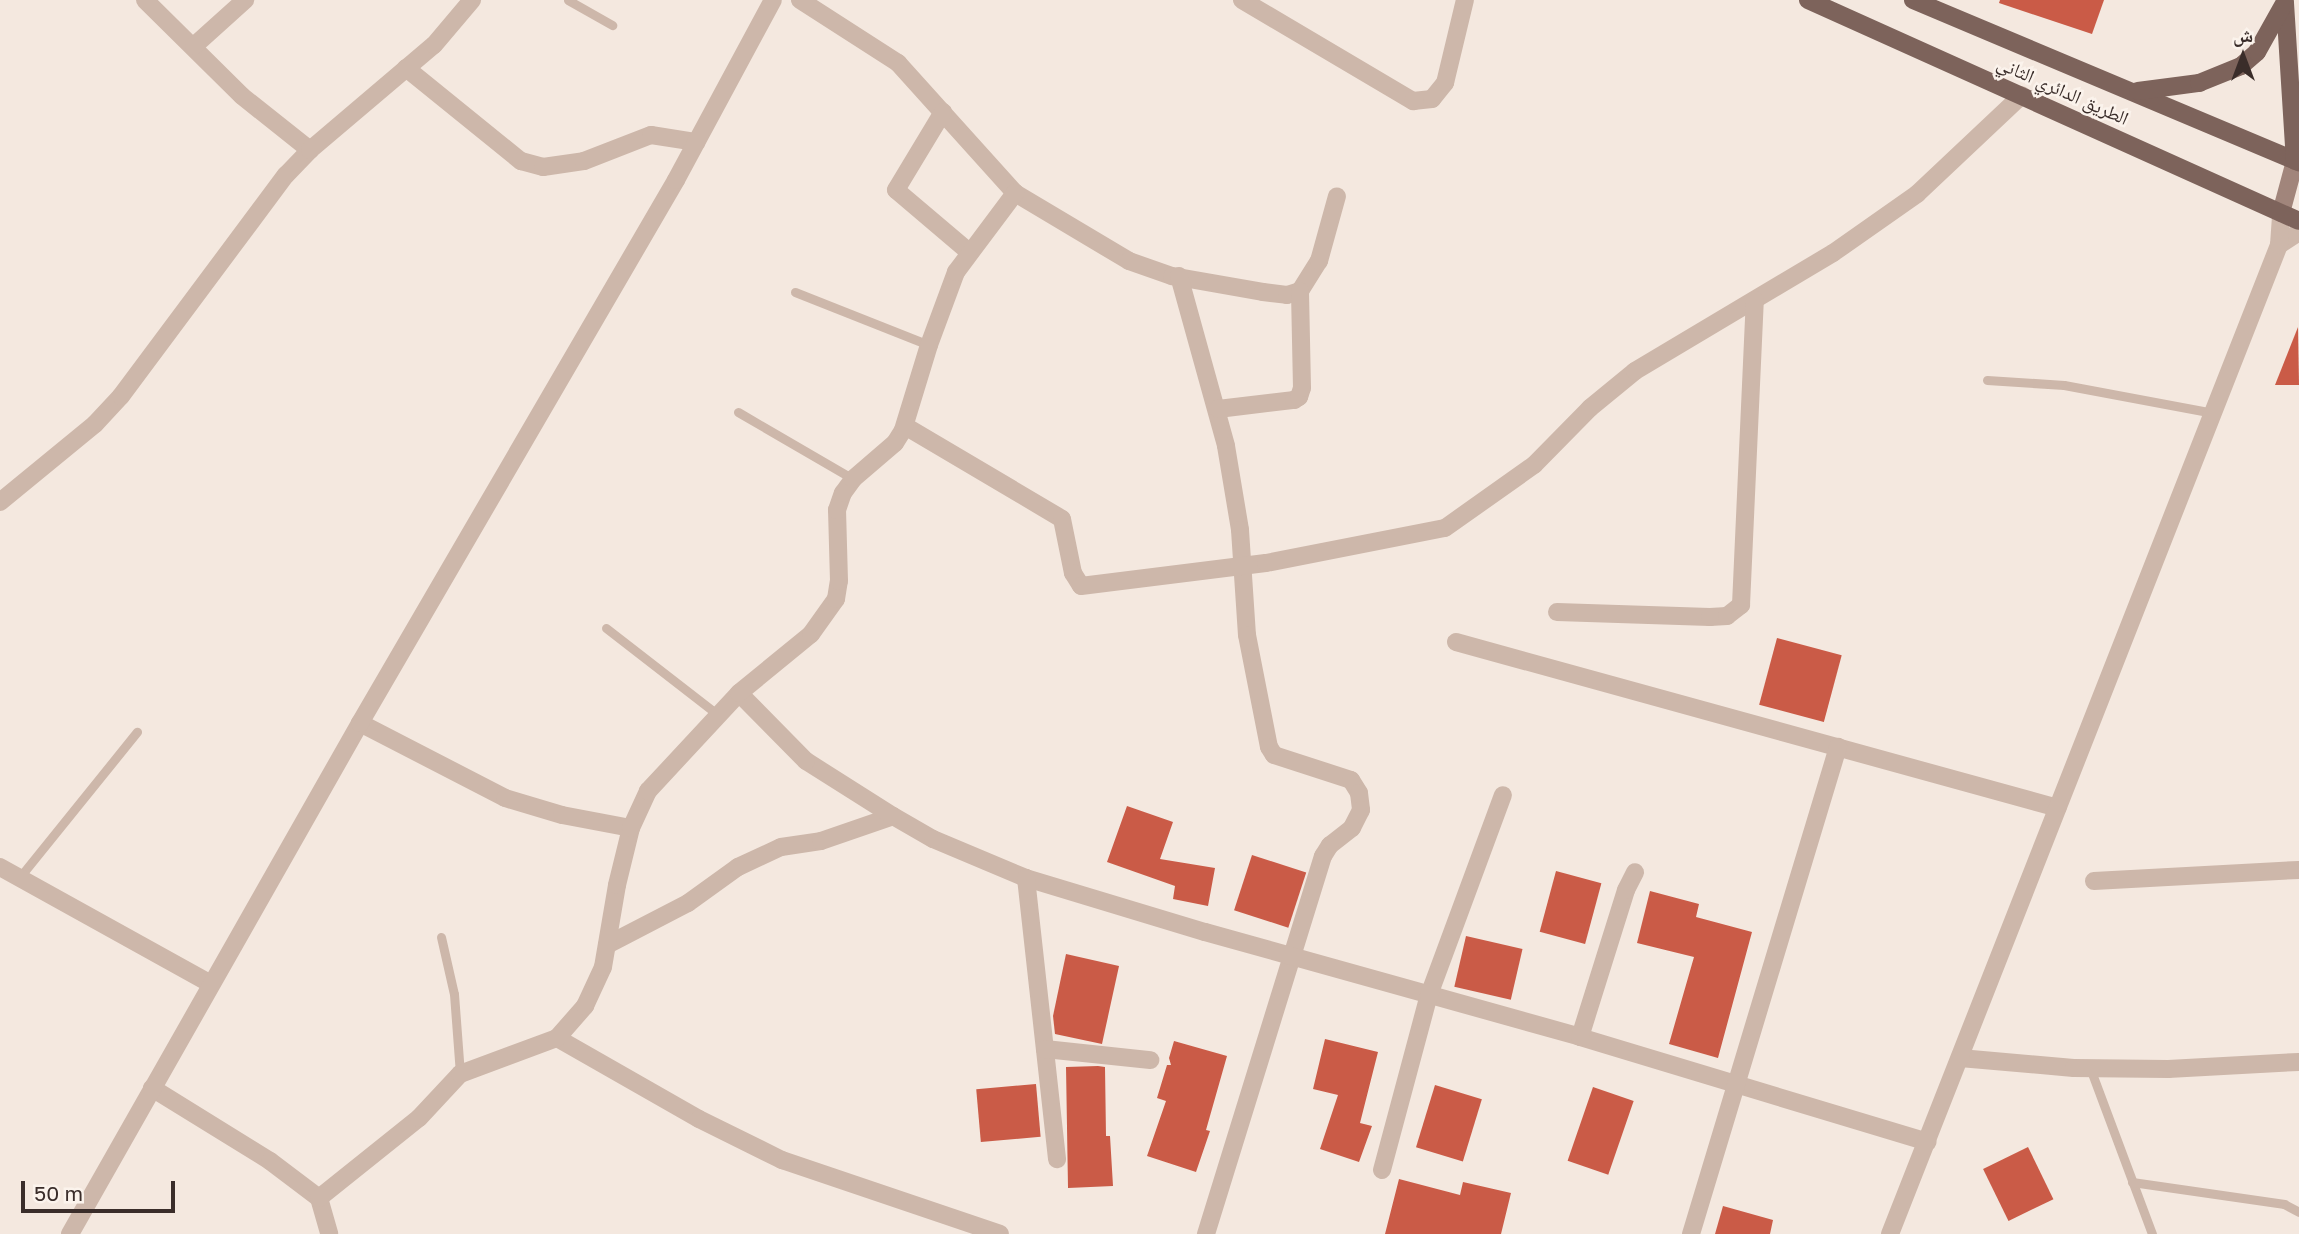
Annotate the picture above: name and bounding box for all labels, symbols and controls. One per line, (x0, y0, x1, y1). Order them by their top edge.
north arrow (2208, 21, 2278, 91)
text: ش (2233, 23, 2253, 46)
street label: الطريق الدائري الثاني (1994, 51, 2132, 129)
scale bar (24, 1168, 178, 1212)
text: 50 m (34, 1180, 83, 1206)

